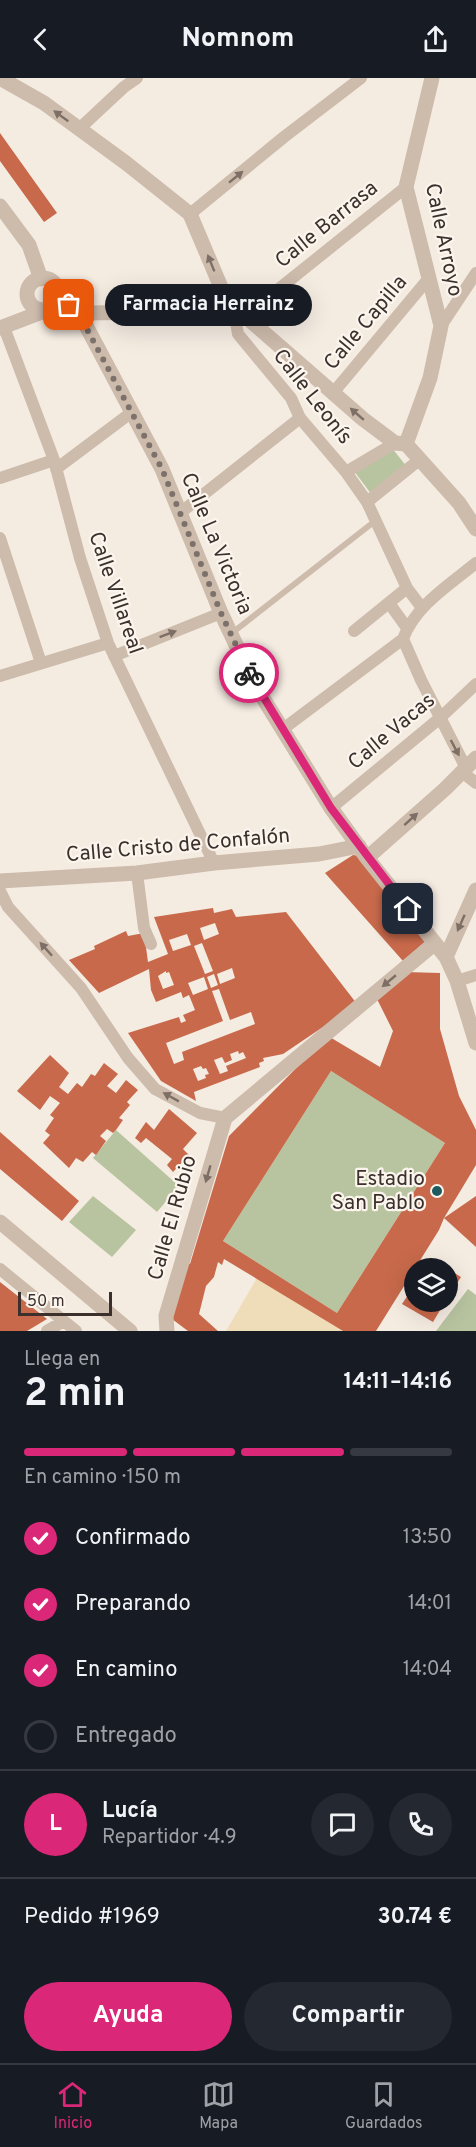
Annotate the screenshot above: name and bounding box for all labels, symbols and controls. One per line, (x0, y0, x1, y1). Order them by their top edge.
text: Nomnom (181, 22, 295, 56)
icon: back (24, 23, 57, 56)
icon: share (419, 23, 452, 56)
one-way arrow (53, 110, 69, 122)
one-way arrow (228, 171, 243, 184)
street label: Calle Barrasa (270, 175, 384, 275)
street label: Calle Arroyo (418, 181, 468, 299)
one-way arrow (206, 254, 215, 272)
street label: Calle Capilla (318, 270, 414, 376)
pin (43, 279, 94, 330)
callout: Farmacia Herrainz (105, 284, 312, 326)
icon: bag (52, 288, 85, 321)
text: Farmacia Herrainz (123, 292, 294, 318)
street label: Calle Leonís (266, 344, 358, 450)
one-way arrow (349, 407, 365, 420)
street label: Calle La Victoria (174, 469, 258, 619)
street label: Calle Villareal (81, 528, 149, 658)
one-way arrow (159, 629, 177, 639)
courier (219, 643, 279, 703)
icon: bike (233, 657, 266, 690)
street label: Calle Vacas (343, 688, 441, 776)
one-way arrow (450, 740, 460, 757)
one-way arrow (403, 813, 418, 826)
street label: Calle Cristo de Confalón (65, 823, 291, 869)
pin (382, 883, 433, 934)
icon: home (391, 892, 424, 925)
one-way arrow (456, 915, 466, 933)
one-way arrow (39, 942, 53, 957)
one-way arrow (382, 974, 397, 987)
one-way arrow (162, 1092, 179, 1102)
street label: Calle El Rubio (142, 1152, 204, 1284)
one-way arrow (203, 1165, 212, 1183)
place label: Estadio San Pablo (331, 1166, 425, 1217)
marker: Estadio San Pablo (430, 1184, 444, 1198)
map controls (404, 1258, 458, 1312)
button: layers (404, 1258, 458, 1312)
scale bar (18, 1289, 112, 1316)
text: 50 m (27, 1292, 65, 1312)
text: Llega en (24, 1347, 100, 1373)
text: 14:11–14:16 (343, 1369, 452, 1396)
text: 2 min (24, 1371, 126, 1420)
text: En camino · 150 m (24, 1465, 181, 1491)
icon: check (24, 1522, 57, 1555)
text: Confirmado (75, 1525, 191, 1552)
text: 13:50 (403, 1525, 452, 1551)
icon: check (24, 1588, 57, 1621)
text: Preparando (75, 1591, 191, 1618)
text: 14:01 (408, 1591, 452, 1617)
icon: check (24, 1654, 57, 1687)
text: En camino (75, 1657, 177, 1684)
text: 14:04 (403, 1657, 452, 1683)
text: Entregado (75, 1723, 177, 1750)
button: chat (311, 1793, 374, 1856)
button: phone (389, 1793, 452, 1856)
text: Lucía (102, 1798, 158, 1825)
text: L (49, 1811, 62, 1838)
text: Repartidor · 4.9 (102, 1825, 237, 1851)
text: Pedido #1969 (24, 1904, 160, 1931)
text: 30.74 € (378, 1904, 452, 1931)
button: Ayuda (24, 1982, 232, 2051)
button: Compartir (244, 1982, 452, 2051)
tab: Inicio (54, 2078, 92, 2134)
tab: Mapa (199, 2078, 238, 2134)
tab: Guardados (345, 2078, 422, 2134)

